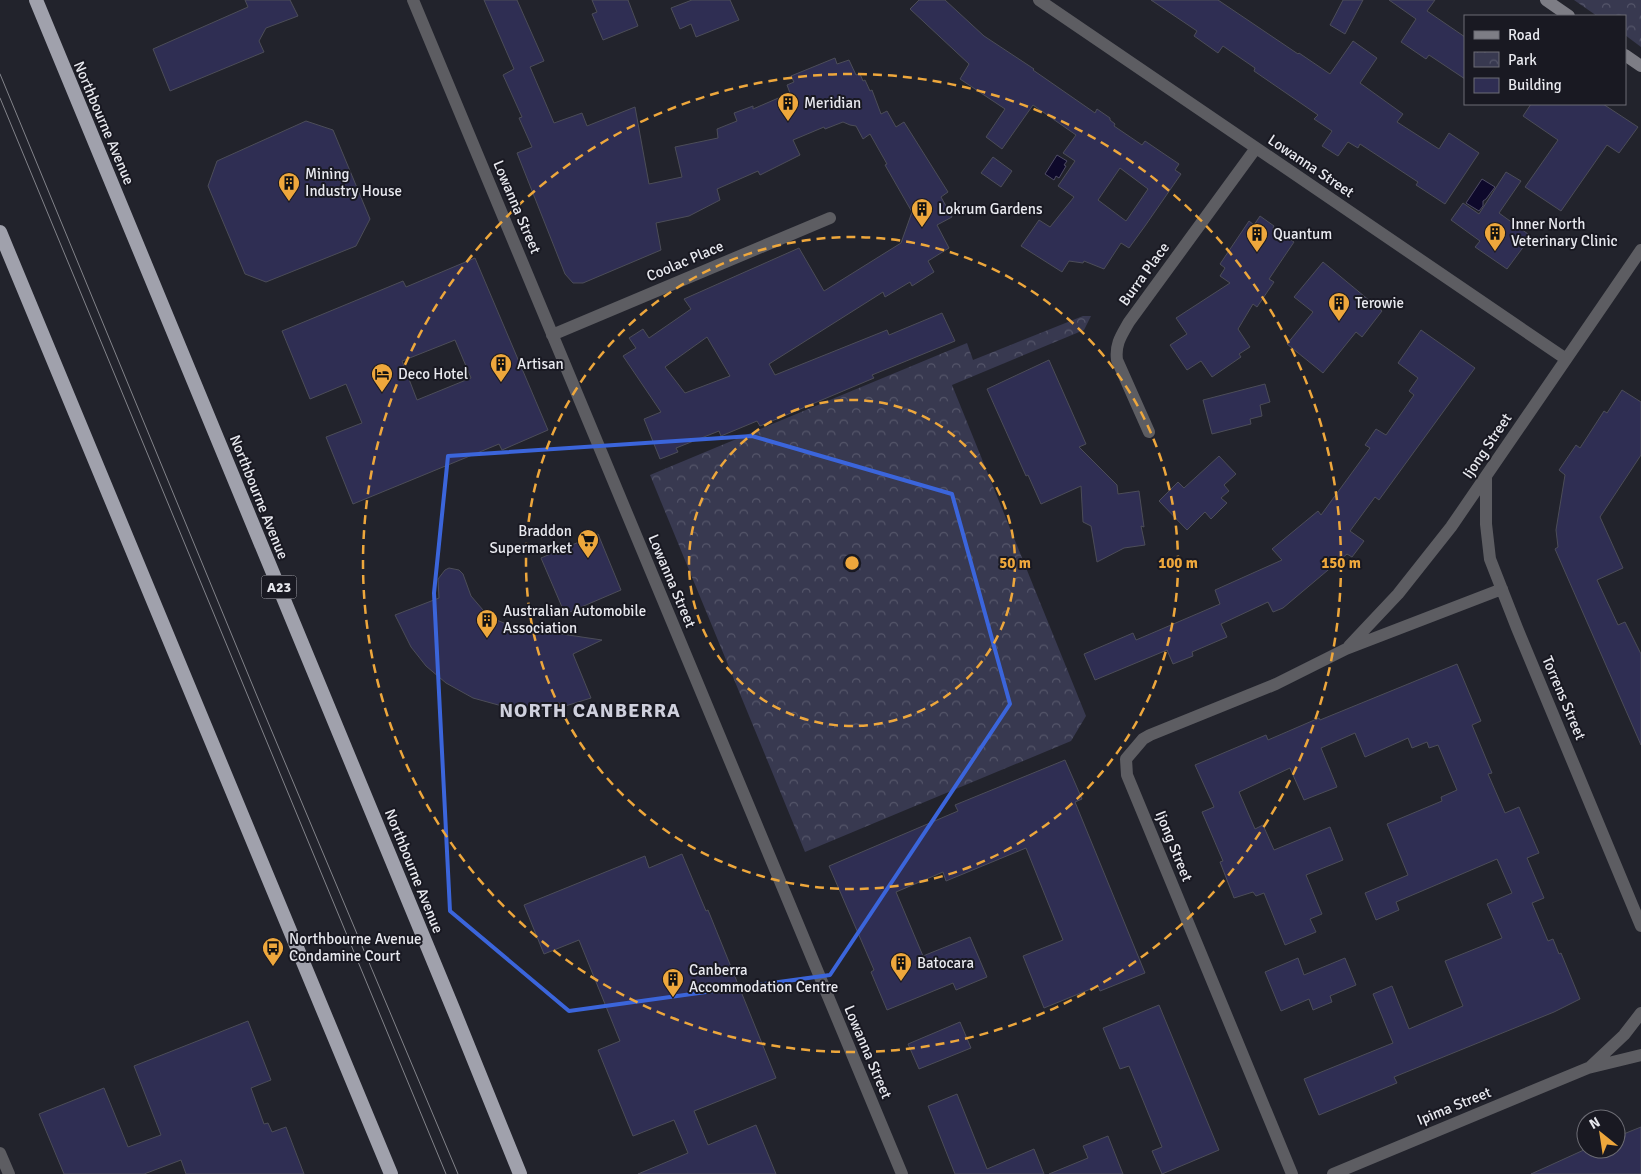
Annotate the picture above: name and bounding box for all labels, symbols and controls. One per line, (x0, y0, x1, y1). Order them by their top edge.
legend (1464, 15, 1626, 105)
text: Road (1508, 26, 1540, 44)
text: Park (1508, 51, 1537, 69)
street label: Northbourne Avenue (70, 58, 138, 188)
text: Building (1508, 76, 1562, 94)
building icon: Meridian (776, 91, 800, 122)
place label: Meridian (804, 94, 861, 112)
street label: Lowanna Street (1265, 131, 1357, 201)
street label: Lowanna Street (489, 158, 545, 256)
place label: Mining Industry House (305, 165, 402, 200)
building icon: Mining Industry House (277, 171, 301, 202)
building icon: Lokrum Gardens (910, 197, 934, 228)
place label: Lokrum Gardens (938, 200, 1043, 218)
place label: Inner North Veterinary Clinic (1511, 215, 1618, 250)
building icon: Inner North Veterinary Clinic (1483, 221, 1507, 252)
building icon: Quantum (1245, 222, 1269, 253)
place label: Quantum (1273, 225, 1332, 243)
street label: Coolac Place (644, 237, 726, 285)
street label: Burra Place (1115, 239, 1173, 309)
building icon: Terowie (1327, 291, 1351, 322)
place label: Terowie (1355, 294, 1404, 312)
building icon: Artisan (489, 352, 513, 383)
place label: Artisan (517, 355, 564, 373)
hotel icon: Deco Hotel (370, 362, 394, 393)
place label: Deco Hotel (398, 365, 468, 383)
street label: Ijong Street (1459, 410, 1515, 482)
street label: Northbourne Avenue (226, 432, 292, 562)
place label: Braddon Supermarket (489, 522, 572, 557)
supermarket icon: Braddon Supermarket (576, 528, 600, 559)
street label: Lowanna Street (644, 532, 700, 630)
centre of rings (843, 554, 861, 572)
text: 50 m (999, 554, 1031, 572)
text: 100 m (1158, 554, 1198, 572)
text: 150 m (1321, 554, 1361, 572)
road number: A23 (262, 576, 296, 598)
place label: Australian Automobile Association (503, 602, 646, 637)
building icon: Australian Automobile Association (475, 608, 499, 639)
street label: Torrens Street (1538, 653, 1590, 743)
district label: NORTH CANBERRA (499, 698, 681, 723)
street label: Northbourne Avenue (381, 806, 447, 936)
street label: Ijong Street (1152, 808, 1196, 884)
place label: Northbourne Avenue Condamine Court (289, 930, 422, 965)
bus stop icon: Northbourne Avenue Condamine Court (261, 936, 285, 967)
building icon: Batocara (889, 951, 913, 982)
place label: Batocara (917, 954, 974, 972)
place label: Canberra Accommodation Centre (689, 961, 838, 996)
building icon: Canberra Accommodation Centre (661, 967, 685, 998)
street label: Lowanna Street (840, 1003, 896, 1101)
street label: Ipima Street (1414, 1083, 1494, 1129)
north arrow (1576, 1109, 1626, 1159)
text: N (1586, 1113, 1603, 1133)

